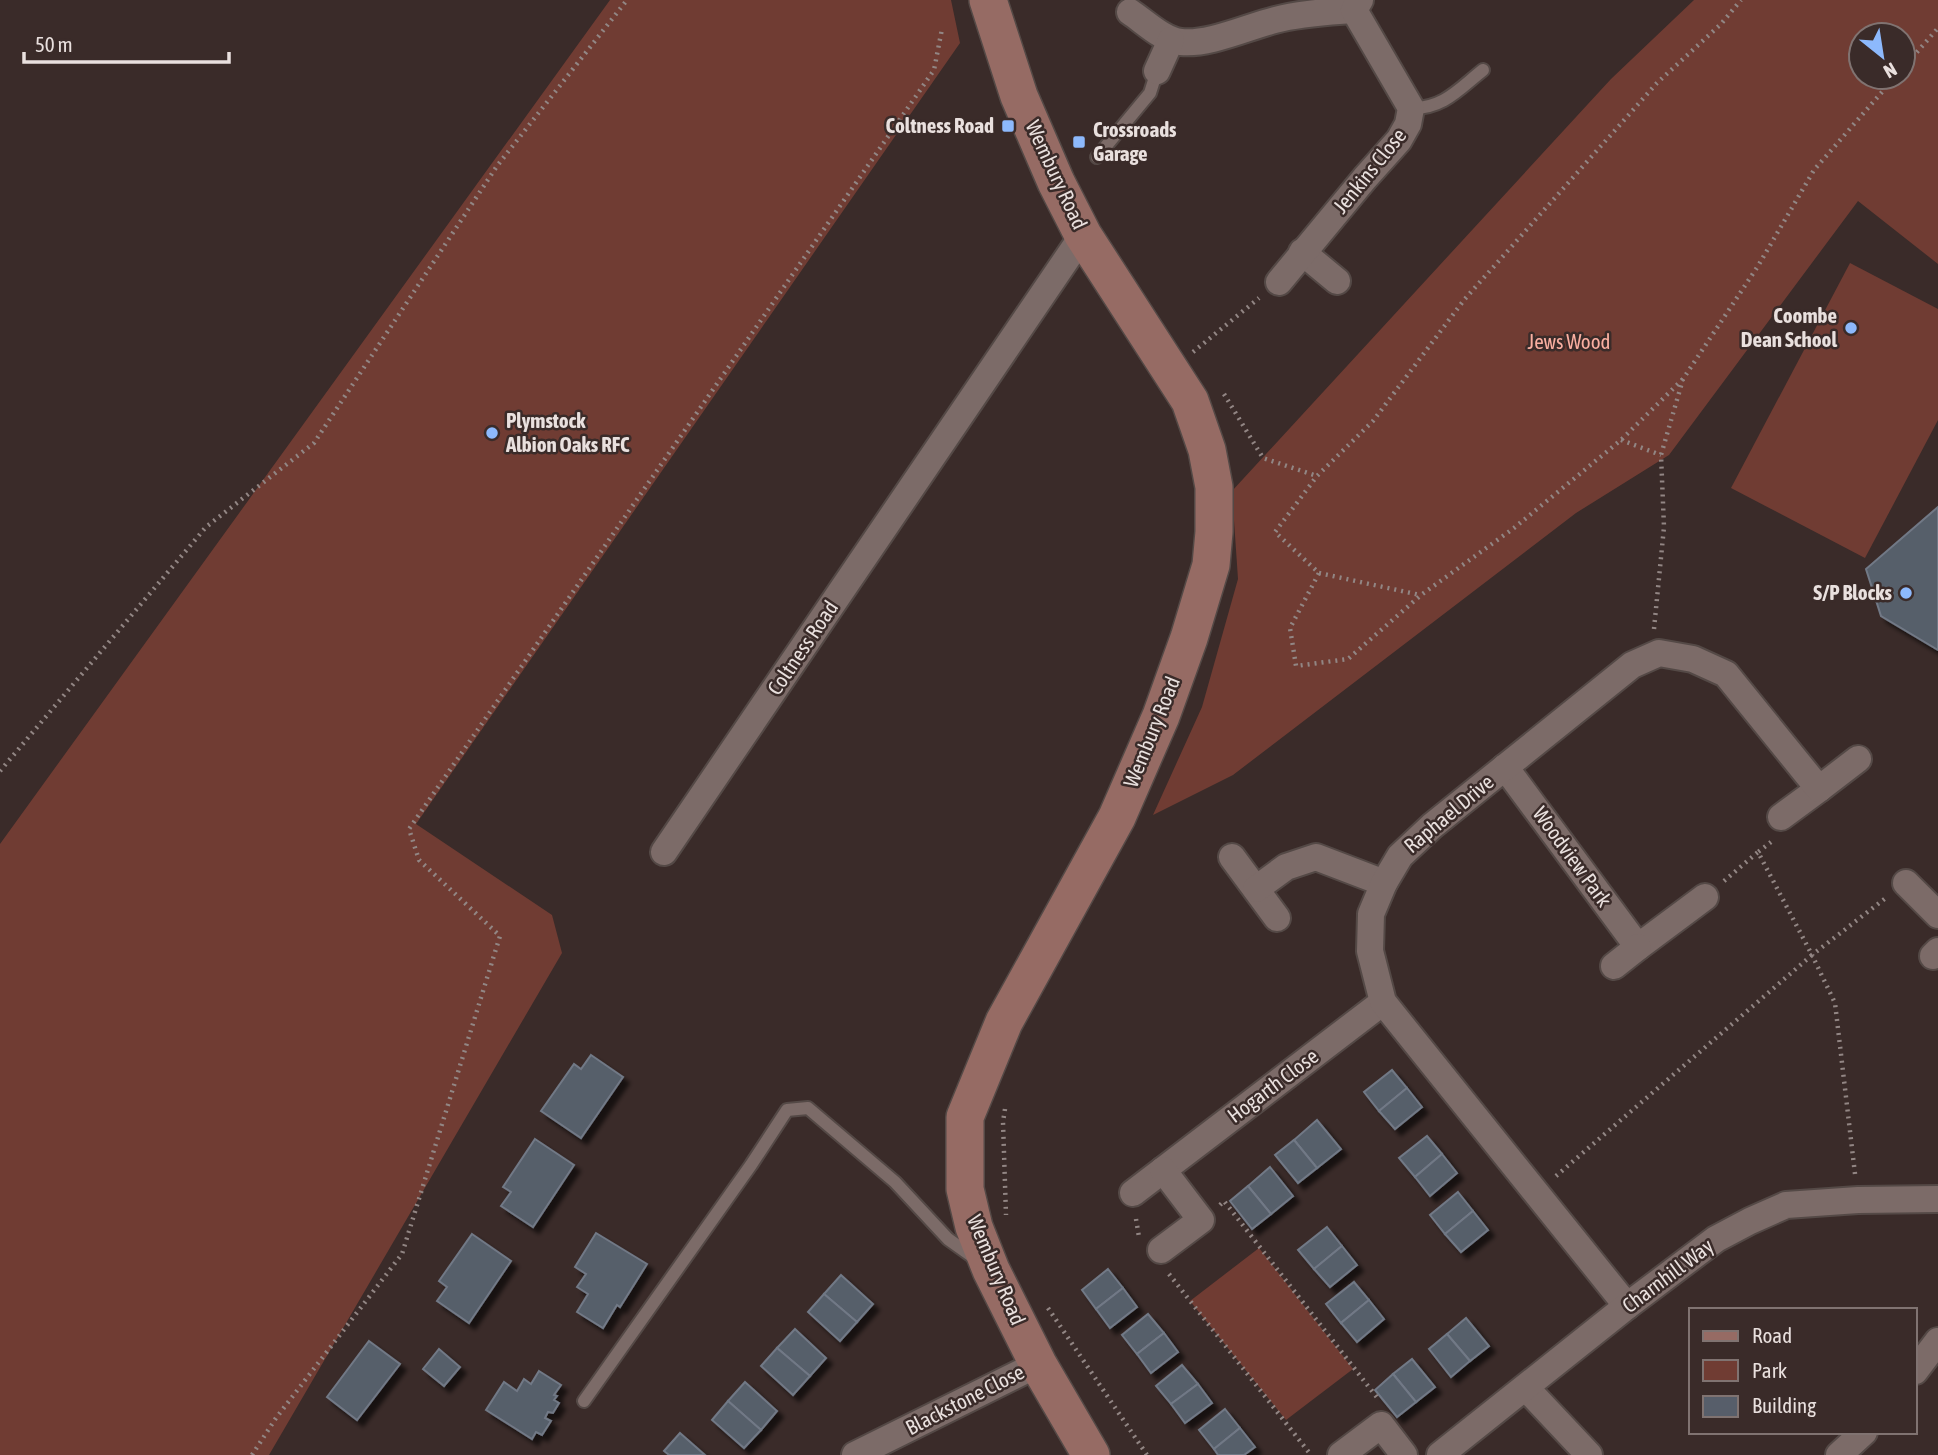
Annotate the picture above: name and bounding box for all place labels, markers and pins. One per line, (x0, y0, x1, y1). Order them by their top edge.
place label: Coltness Road (886, 113, 994, 137)
place label: Crossroads Garage (1093, 117, 1177, 165)
marker: Coltness Road (1000, 118, 1016, 134)
marker: Crossroads Garage (1071, 134, 1087, 150)
place label: Coombe Dean School (1741, 303, 1837, 351)
marker: Coombe Dean School (1843, 320, 1859, 336)
place label: Plymstock Albion Oaks RFC (505, 408, 630, 456)
marker: Plymstock Albion Oaks RFC (484, 425, 500, 441)
place label: S/P Blocks (1813, 580, 1893, 604)
marker: S/P Blocks (1898, 585, 1914, 601)

